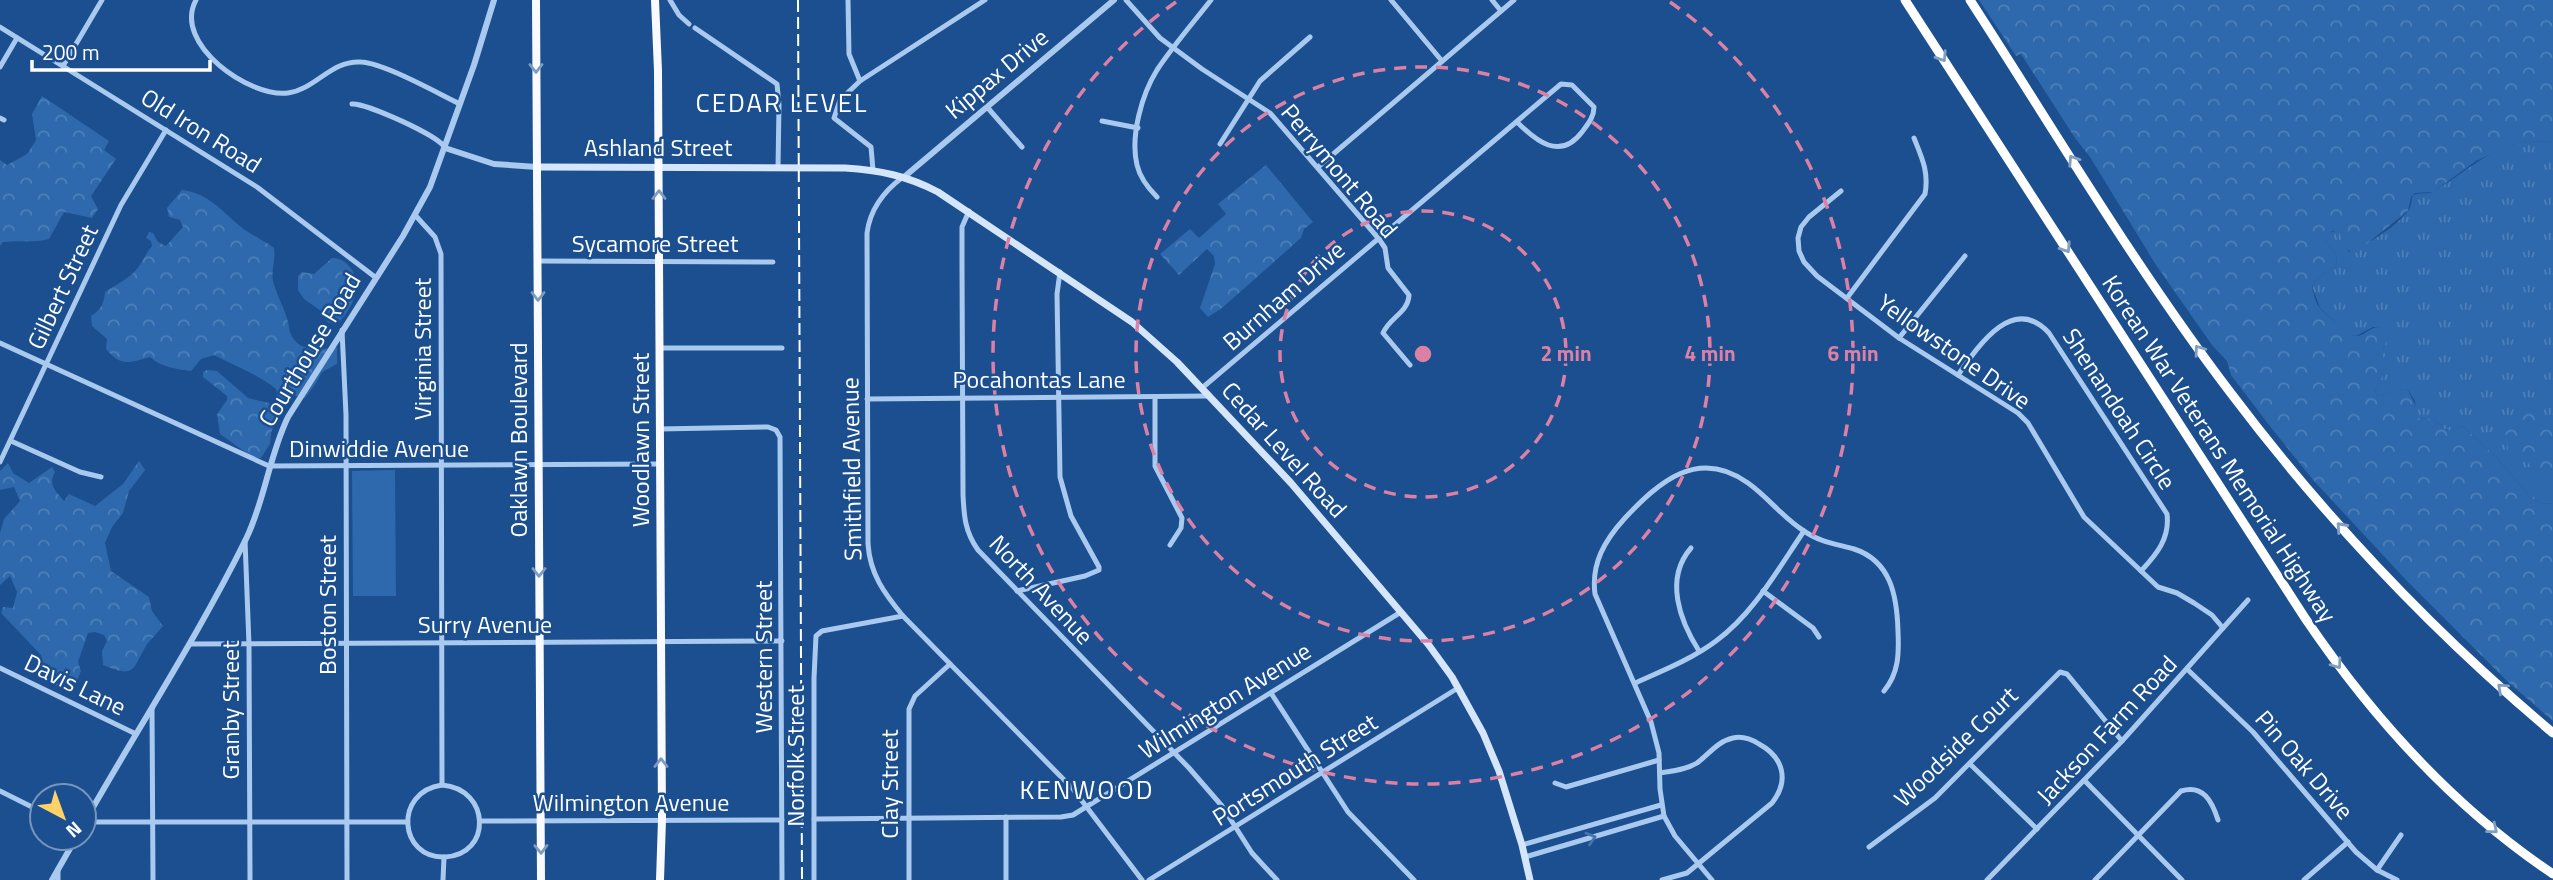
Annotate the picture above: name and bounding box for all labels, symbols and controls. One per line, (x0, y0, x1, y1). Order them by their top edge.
street label: Kippax Drive (937, 19, 1056, 127)
scale bar (32, 28, 210, 72)
text: 200 m (42, 36, 99, 68)
one-way arrow (1934, 49, 1946, 62)
one-way arrow (528, 63, 544, 74)
street label: Old Iron Road (134, 79, 269, 181)
district label: CEDAR LEVEL (696, 83, 868, 122)
street label: Perrymont Road (1273, 95, 1407, 245)
street label: Ashland Street (584, 129, 733, 165)
one-way arrow (2069, 155, 2082, 168)
one-way arrow (651, 189, 667, 200)
street label: Gilbert Street (17, 218, 107, 355)
street label: Sycamore Street (572, 225, 739, 261)
street label: Burnham Drive (1214, 232, 1352, 359)
one-way arrow (2057, 240, 2070, 253)
street label: Courthouse Road (249, 266, 369, 433)
street label: Korean War Veterans Memorial Highway (2094, 268, 2346, 630)
street label: Virginia Street (404, 277, 440, 420)
street label: Yellowstone Drive (1870, 285, 2039, 418)
one-way arrow (530, 291, 546, 301)
street label: Shenandoah Circle (2054, 321, 2186, 496)
text: 2 min (1540, 337, 1592, 369)
text: 4 min (1684, 337, 1736, 369)
text: 6 min (1827, 337, 1879, 369)
street label: Oaklawn Boulevard (500, 342, 536, 538)
centre of rings (1411, 342, 1435, 366)
one-way arrow (2195, 345, 2207, 358)
street label: Woodlawn Street (622, 352, 658, 527)
street label: Pocahontas Lane (952, 361, 1126, 397)
street label: Cedar Level Road (1214, 373, 1356, 526)
street label: Smithfield Avenue (831, 377, 871, 561)
street label: Dinwiddie Avenue (289, 430, 469, 466)
one-way arrow (2337, 522, 2349, 535)
street label: North Avenue (981, 526, 1102, 652)
street label: Boston Street (309, 535, 345, 675)
one-way arrow (531, 567, 547, 578)
street label: Western Street (745, 580, 781, 733)
street label: Surry Avenue (418, 606, 552, 642)
street label: Wilmington Avenue (1131, 633, 1318, 768)
street label: Granby Street (212, 640, 248, 780)
street label: Davis Lane (18, 644, 132, 724)
street label: Jackson Farm Road (2027, 647, 2185, 812)
one-way arrow (2329, 656, 2341, 669)
street label: Woodside Court (1885, 677, 2026, 815)
one-way arrow (2497, 684, 2510, 696)
street label: Norfolk Street (777, 685, 813, 827)
street label: Pin Oak Drive (2247, 702, 2363, 827)
street label: Portsmouth Street (1205, 704, 1384, 834)
street label: Clay Street (871, 729, 907, 839)
one-way arrow (653, 757, 669, 768)
district label: KENWOOD (1020, 770, 1154, 809)
north arrow (28, 782, 98, 852)
street label: Wilmington Avenue (533, 784, 729, 820)
text: N (60, 815, 89, 845)
one-way arrow (2486, 820, 2498, 833)
one-way arrow (1584, 831, 1596, 846)
one-way arrow (533, 844, 549, 854)

